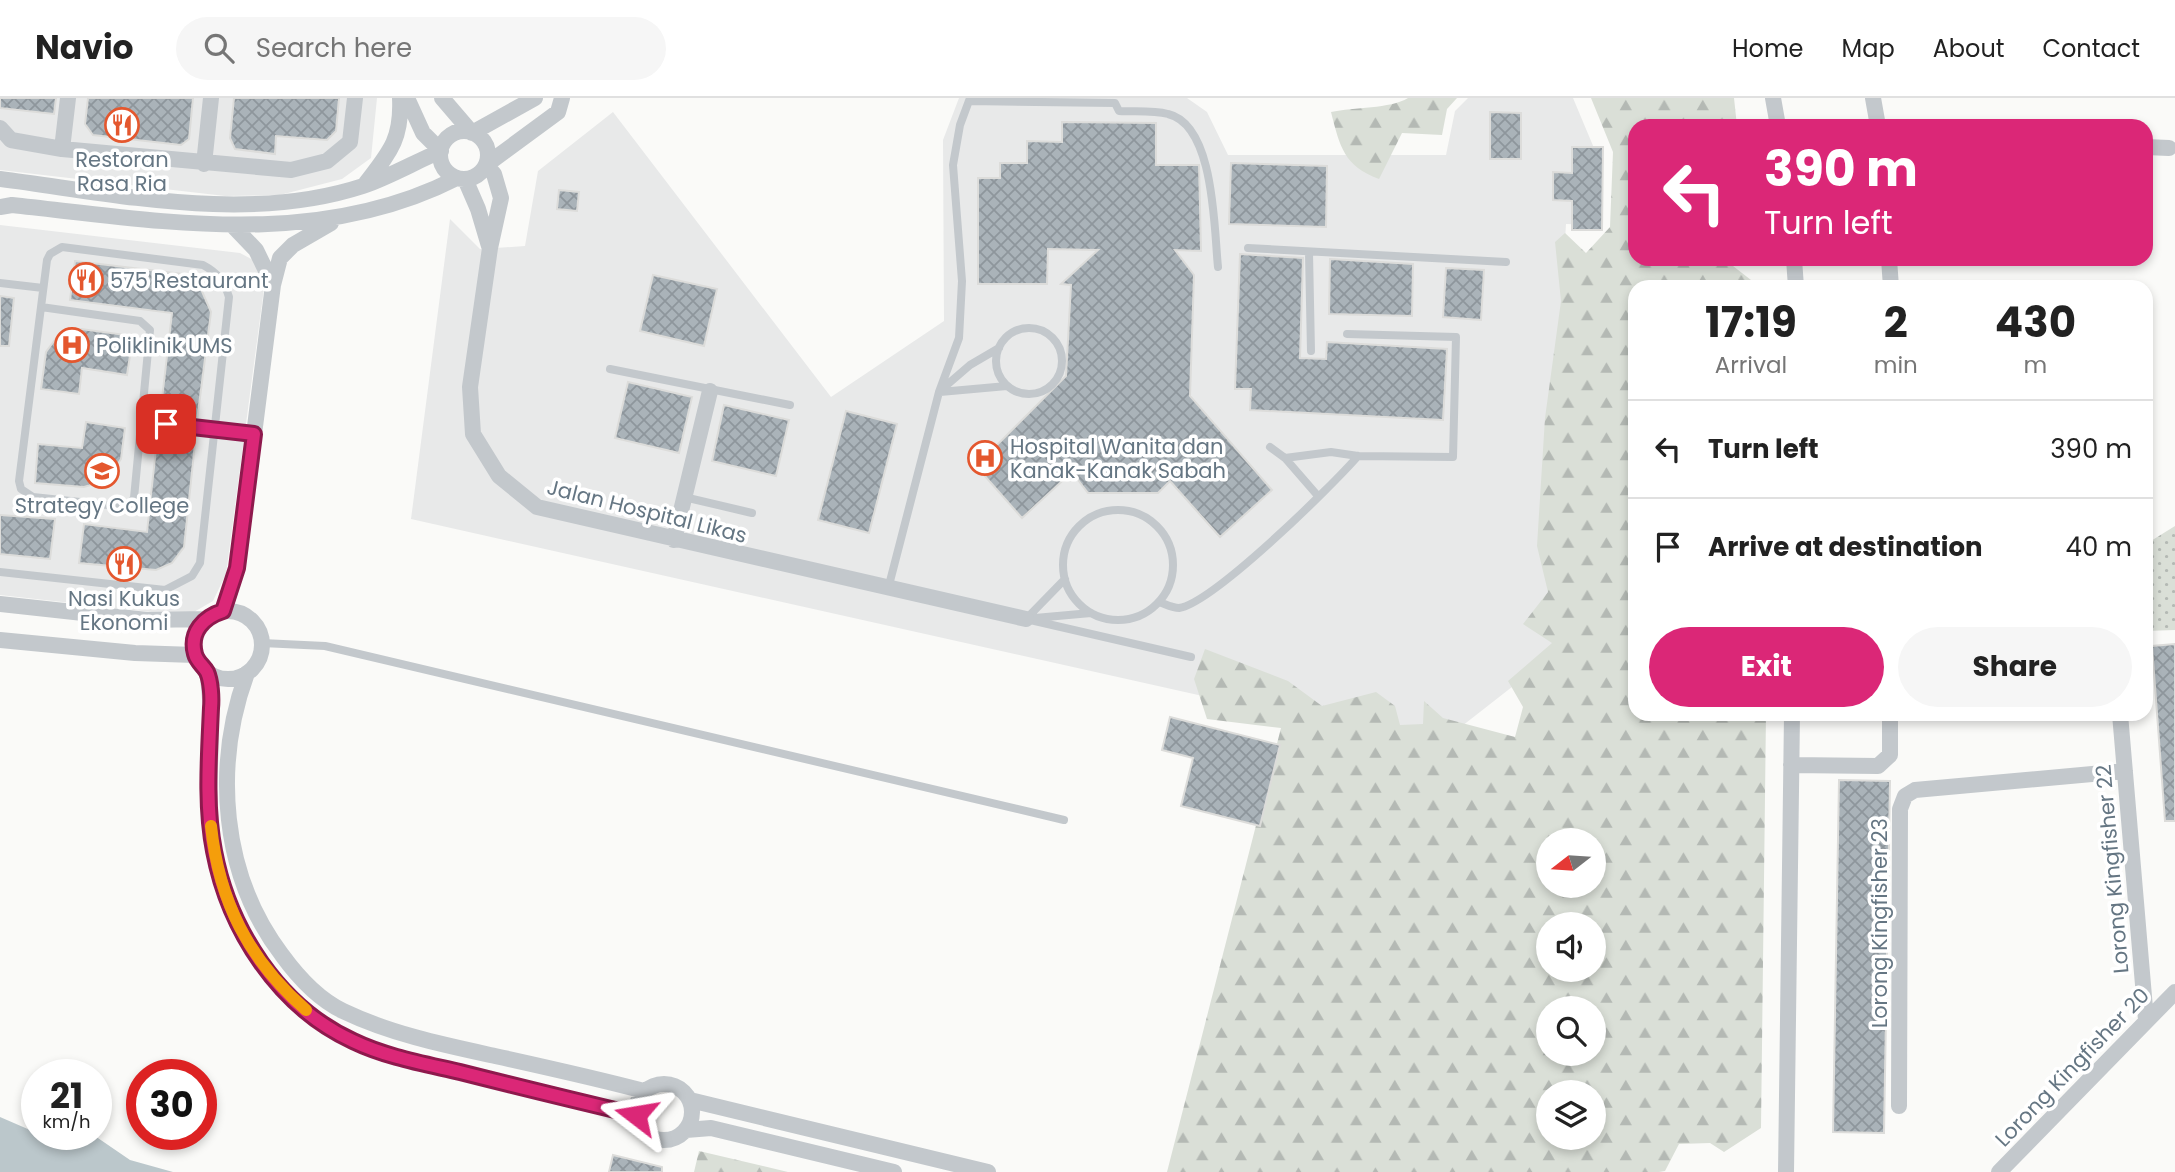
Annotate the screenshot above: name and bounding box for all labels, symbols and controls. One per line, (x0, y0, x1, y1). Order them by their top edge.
search box (176, 17, 666, 80)
text: Navio (35, 24, 134, 71)
icon: search (200, 29, 238, 67)
text: Search here (256, 30, 412, 66)
text: Home (1732, 32, 1804, 65)
text: Map (1842, 32, 1895, 65)
text: About (1933, 32, 2004, 65)
text: Contact (2042, 32, 2140, 65)
restaurant icon: Restoran Rasa Ria (103, 106, 141, 144)
text: 390 m (1764, 135, 1918, 203)
place label: Restoran Rasa Ria (75, 145, 169, 198)
icon: left (1649, 147, 1740, 238)
text: Turn left (1764, 200, 1893, 245)
restaurant icon: 575 Restaurant (67, 261, 105, 299)
place label: 575 Restaurant (110, 266, 269, 295)
text: 17:19 (1705, 293, 1797, 352)
text: 2 (1884, 293, 1908, 352)
text: 430 (1995, 293, 2076, 352)
hospital icon: Poliklinik UMS (53, 326, 91, 364)
place label: Poliklinik UMS (96, 331, 233, 360)
text: Arrival (1715, 349, 1787, 381)
text: min (1874, 349, 1918, 381)
text: m (2024, 349, 2047, 381)
pin (136, 394, 196, 454)
icon: arrive (147, 405, 185, 443)
icon: left (1649, 430, 1687, 468)
text: Turn left (1708, 431, 1819, 467)
text: 390 m (2050, 431, 2132, 467)
place label: Hospital Wanita dan Kanak-Kanak Sabah (1010, 432, 1226, 485)
hospital icon: Hospital Wanita dan Kanak-Kanak Sabah (966, 439, 1004, 477)
school or university icon: Strategy College (83, 452, 121, 490)
street label: Jalan Hospital Likas (544, 472, 750, 550)
place label: Strategy College (15, 491, 189, 520)
icon: arrive (1649, 528, 1687, 566)
text: Arrive at destination (1708, 529, 1983, 565)
text: 40 m (2066, 529, 2132, 565)
restaurant icon: Nasi Kukus Ekonomi (105, 545, 143, 583)
place label: Nasi Kukus Ekonomi (68, 584, 180, 637)
button: Exit (1649, 627, 1884, 707)
button: Share (1898, 627, 2132, 707)
street label: Lorong Kingfisher 22 (2088, 763, 2136, 975)
street label: Lorong Kingfisher 23 (1865, 818, 1894, 1028)
north arrow (1536, 828, 1606, 898)
map controls (1536, 828, 1606, 1150)
button: sound (1536, 912, 1606, 982)
street label: Lorong Kingfisher 20 (1988, 981, 2156, 1153)
button: search (1536, 996, 1606, 1066)
speed limit sign: 30 (126, 1059, 217, 1150)
text: 21 (50, 1071, 83, 1120)
position arrow (599, 1078, 673, 1152)
button: layers (1536, 1080, 1606, 1150)
text: km/h (43, 1109, 90, 1134)

